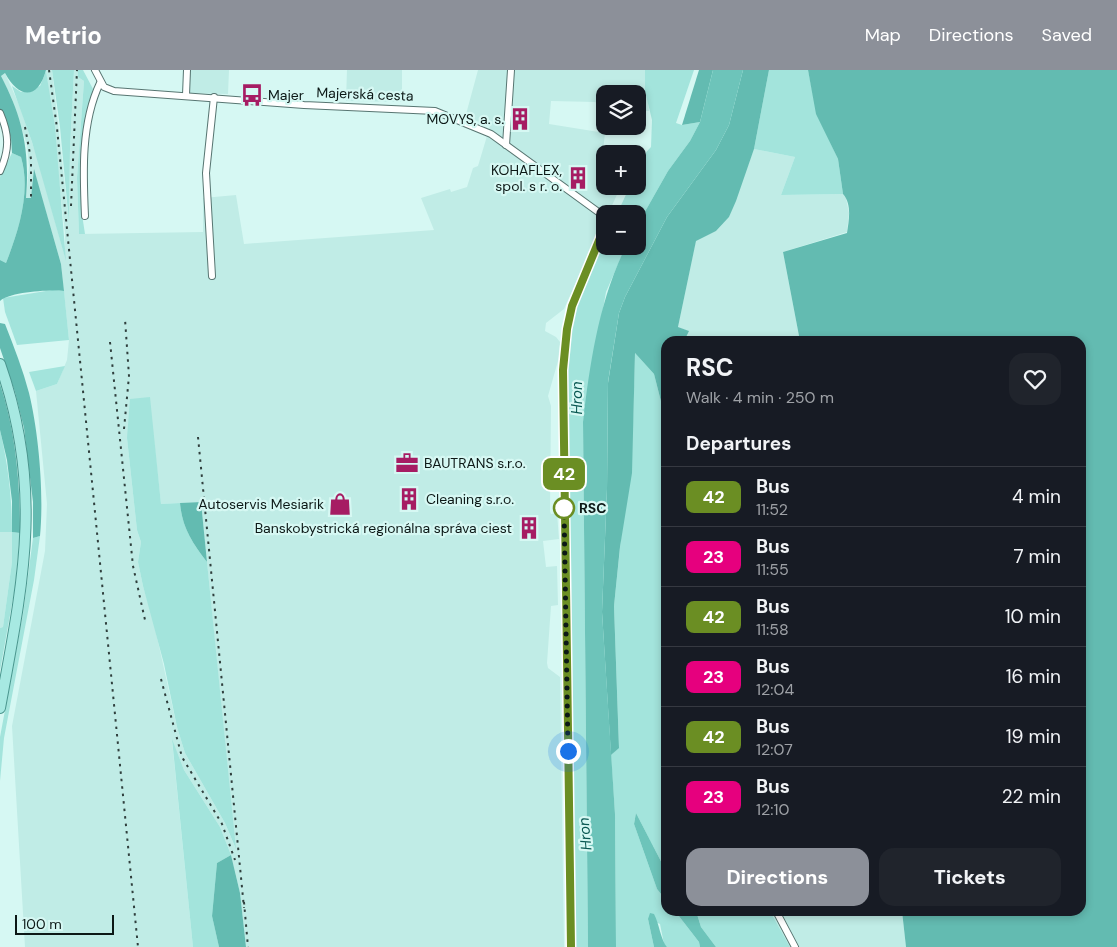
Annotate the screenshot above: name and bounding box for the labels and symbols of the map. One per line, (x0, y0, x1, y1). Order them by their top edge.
bus stop icon: Majer (239, 82, 265, 108)
street label: Majerská cesta (316, 83, 414, 105)
place label: Majer (268, 86, 304, 104)
building icon: MOVYS, a. s. (507, 106, 533, 132)
place label: MOVYS, a. s. (427, 110, 504, 128)
place label: KOHAFLEX, spol. s r. o. (491, 161, 562, 195)
building icon: KOHAFLEX, spol. s r. o. (565, 165, 591, 191)
water label: Hron (567, 381, 587, 415)
office icon: BAUTRANS s.r.o. (394, 450, 420, 476)
place label: BAUTRANS s.r.o. (424, 454, 526, 472)
line badge: 42 (542, 458, 586, 490)
building icon: Cleaning s.r.o. (396, 486, 422, 512)
place label: Cleaning s.r.o. (426, 490, 514, 508)
shop icon: Autoservis Mesiarik (327, 491, 353, 517)
place label: Autoservis Mesiarik (198, 495, 324, 513)
marker: RSC (553, 497, 575, 519)
place label: RSC (579, 499, 607, 517)
building icon: Banskobystrická regionálna správa ciest (516, 515, 542, 541)
place label: Banskobystrická regionálna správa ciest (255, 519, 512, 537)
your location (556, 739, 581, 764)
water label: Hron (574, 816, 596, 851)
scale bar (15, 912, 114, 935)

